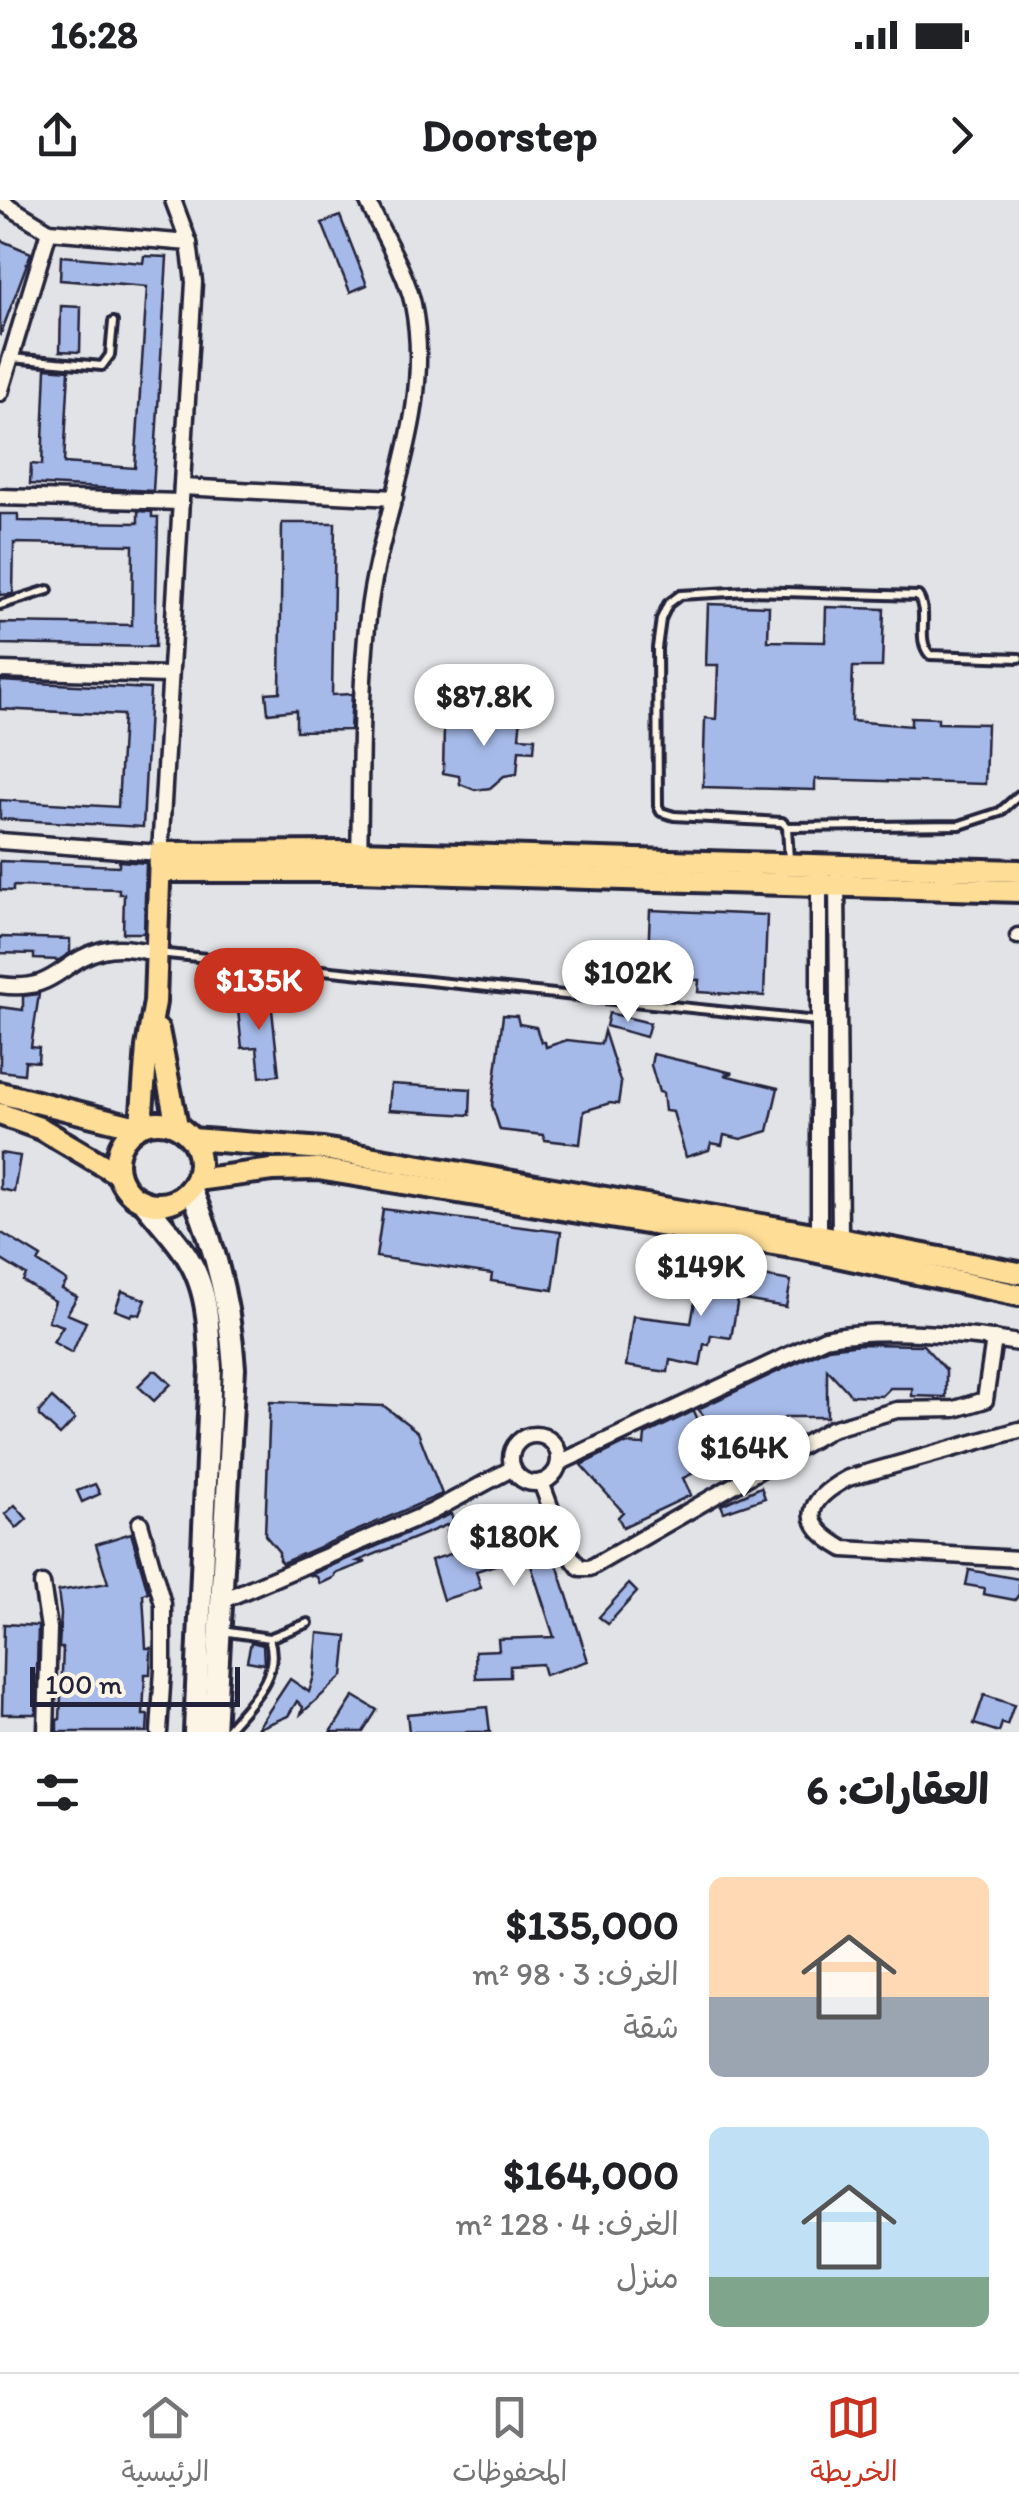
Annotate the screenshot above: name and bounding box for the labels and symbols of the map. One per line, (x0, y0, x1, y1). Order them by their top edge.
pin: $87.8K (403, 664, 565, 749)
pin: $102K (558, 940, 698, 1025)
pin: $135K (189, 948, 329, 1033)
pin: $149K (631, 1234, 771, 1319)
pin: $164K (674, 1415, 814, 1500)
pin: $180K (444, 1504, 584, 1589)
scale bar (30, 1662, 240, 1706)

